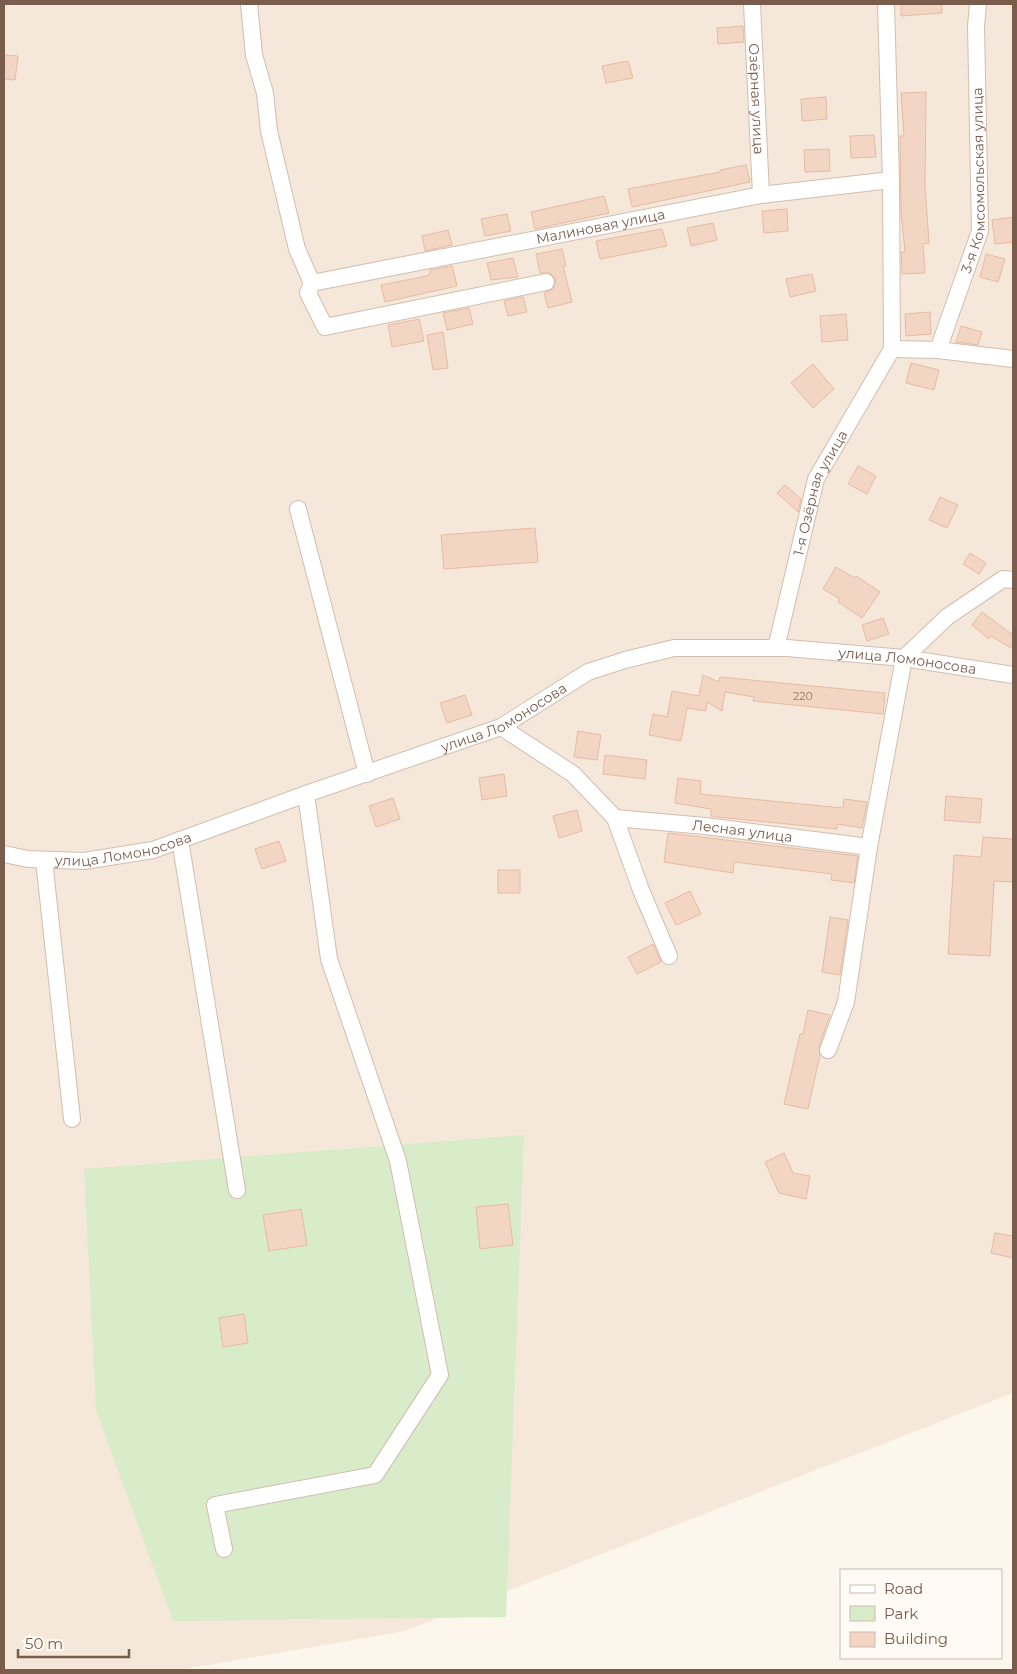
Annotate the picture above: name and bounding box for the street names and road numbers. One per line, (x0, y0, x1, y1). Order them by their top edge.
street label: Озёрная улица (745, 43, 768, 155)
street label: 3-я Комсомольская улица (957, 87, 989, 276)
street label: Малиновая улица (534, 205, 667, 248)
street label: 1-я Озёрная улица (789, 427, 852, 557)
street label: улица Ломоносова (837, 643, 978, 678)
street label: улица Ломоносова (438, 679, 570, 756)
street label: Лесная улица (691, 816, 794, 846)
street label: улица Ломоносова (54, 828, 194, 870)

